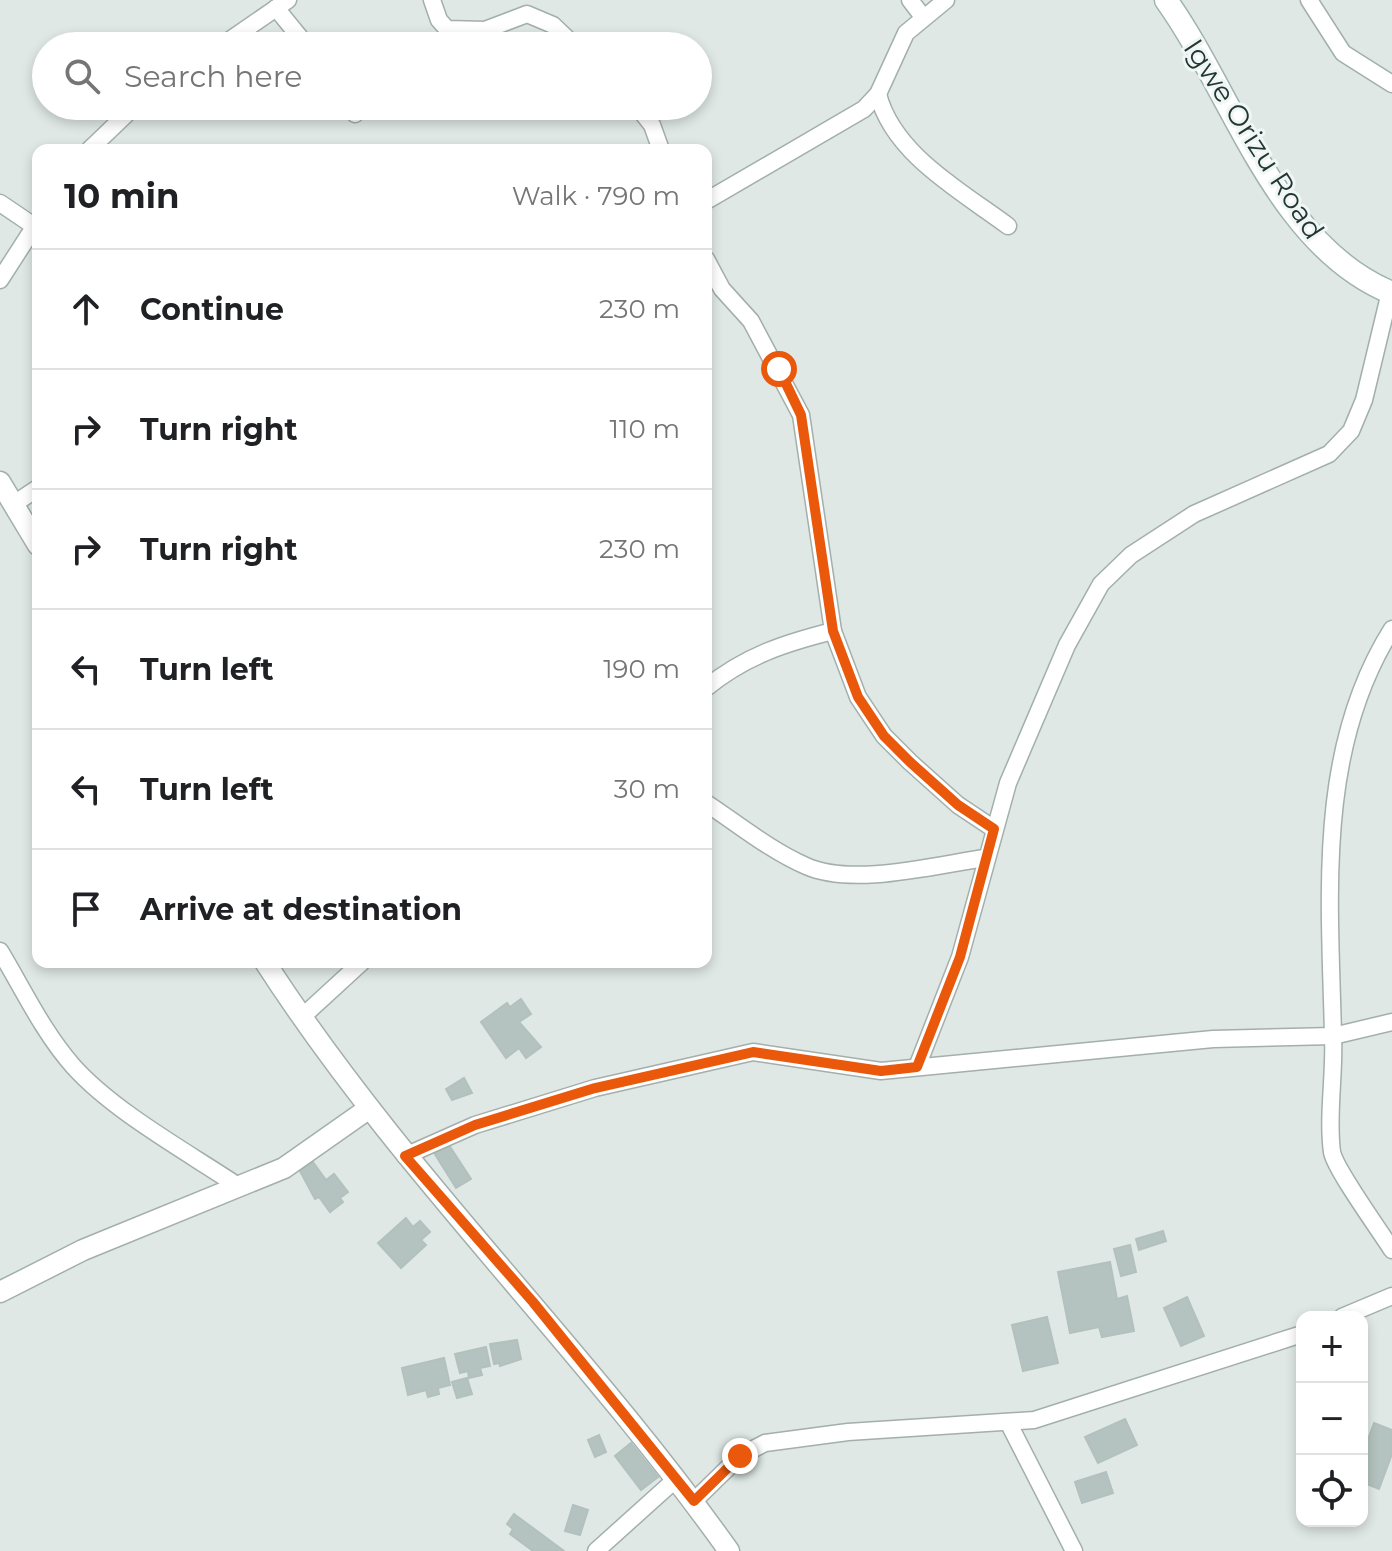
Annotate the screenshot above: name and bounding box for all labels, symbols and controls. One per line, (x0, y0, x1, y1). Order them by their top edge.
search box (32, 32, 712, 120)
street label: Igwe Orizu Road (1177, 33, 1331, 245)
icon: search (60, 54, 104, 98)
text: Search here (124, 58, 302, 95)
text: 10 min (64, 175, 179, 217)
text: Walk · 790 m (512, 180, 680, 212)
icon: ahead (64, 287, 108, 331)
text: Continue (140, 291, 284, 328)
text: 230 m (599, 293, 680, 325)
route start (761, 351, 797, 387)
icon: right (64, 407, 108, 451)
text: Turn right (140, 411, 297, 448)
text: 110 m (610, 413, 680, 445)
icon: right (64, 527, 108, 571)
text: Turn right (140, 531, 297, 568)
text: 230 m (599, 533, 680, 565)
icon: left (64, 647, 108, 691)
text: Turn left (140, 651, 273, 688)
text: 190 m (603, 653, 680, 685)
icon: left (64, 767, 108, 811)
text: Turn left (140, 771, 273, 808)
text: 30 m (614, 773, 680, 805)
icon: arrive (64, 887, 108, 931)
text: Arrive at destination (140, 891, 462, 928)
map controls (1296, 1311, 1368, 1527)
button: + (1296, 1311, 1368, 1383)
button: − (1296, 1383, 1368, 1455)
route end (722, 1438, 758, 1474)
button: locate (1296, 1455, 1368, 1527)

